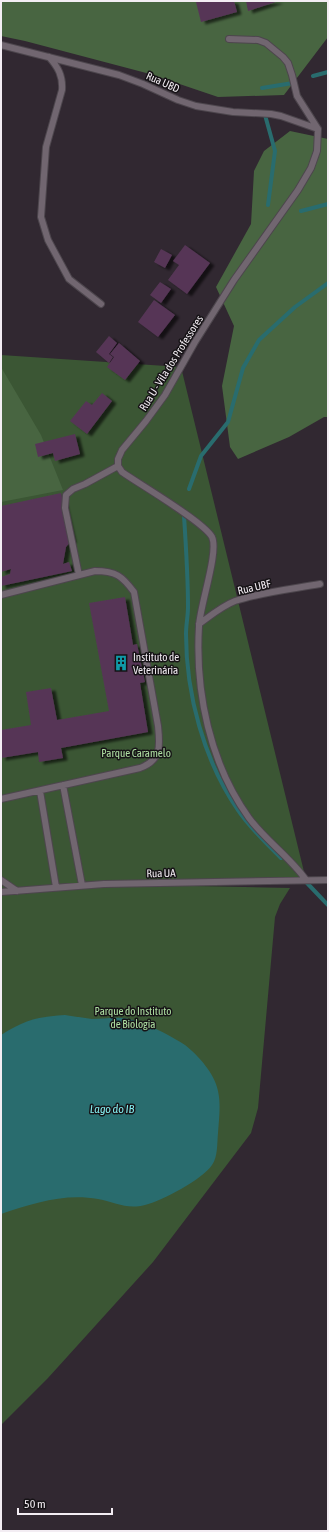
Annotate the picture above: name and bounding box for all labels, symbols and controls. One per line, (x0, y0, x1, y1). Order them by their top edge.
street label: Rua UBD (144, 69, 182, 95)
street label: Rua U - Vila dos Professores (137, 313, 205, 413)
street label: Rua UBF (236, 577, 272, 597)
place label: Instituto de Veterinária (133, 651, 179, 676)
building icon: Instituto de Veterinária (112, 654, 130, 672)
park label: Parque Caramelo (101, 747, 171, 759)
street label: Rua UA (146, 867, 176, 879)
park label: Parque do Instituto de Biologia (95, 1005, 171, 1030)
water label: Lago do IB (90, 1102, 135, 1116)
scale bar (18, 1490, 112, 1516)
text: 50 m (24, 1497, 46, 1511)

